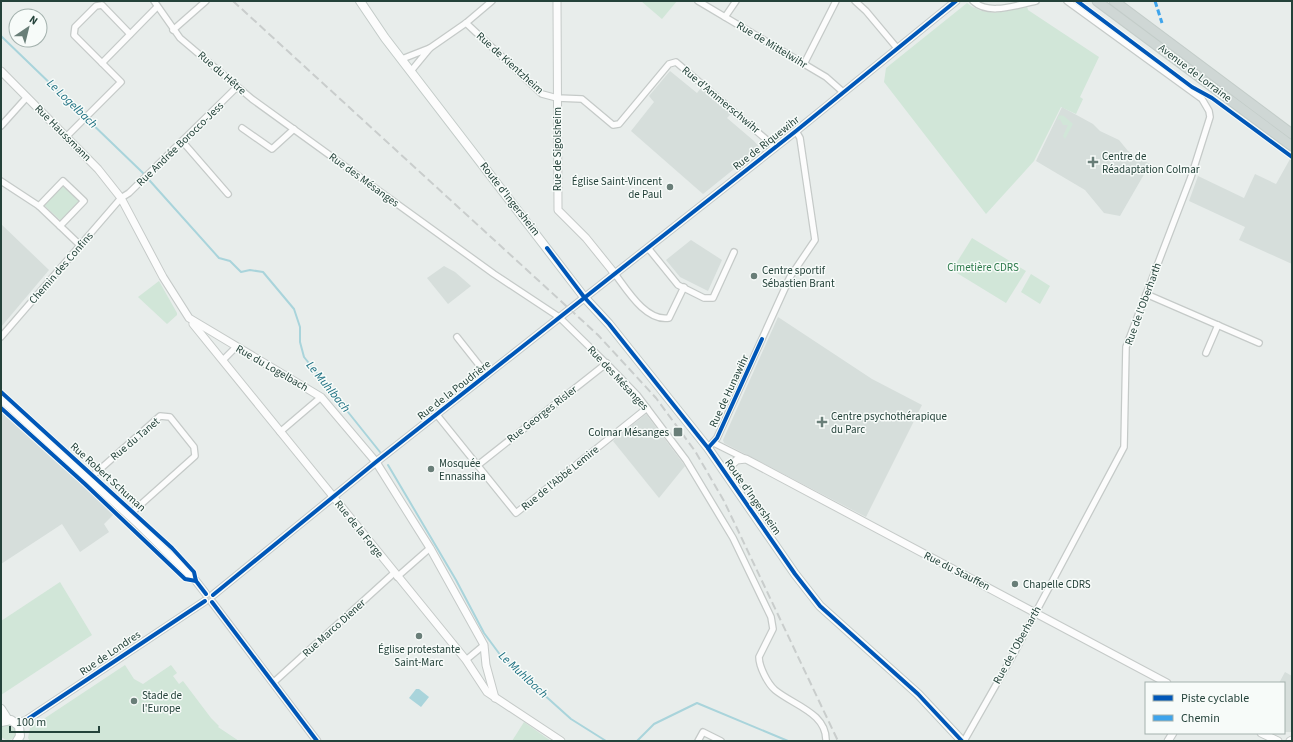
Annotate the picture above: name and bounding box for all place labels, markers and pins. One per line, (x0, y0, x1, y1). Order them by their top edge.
place label: Centre de Réadaptation Colmar (1102, 149, 1200, 177)
marker: Centre de Réadaptation Colmar (1087, 156, 1099, 168)
place label: Église Saint-Vincent de Paul (572, 174, 662, 202)
marker: Église Saint-Vincent de Paul (665, 182, 675, 192)
place label: Centre sportif Sébastien Brant (762, 263, 835, 291)
marker: Centre sportif Sébastien Brant (749, 271, 759, 281)
place label: Centre psychothérapique du Parc (831, 409, 948, 437)
marker: Centre psychothérapique du Parc (816, 416, 828, 428)
place label: Colmar Mésanges (588, 425, 669, 440)
marker: Colmar Mésanges (672, 426, 684, 438)
place label: Mosquée Ennassiha (439, 456, 486, 484)
marker: Mosquée Ennassiha (426, 464, 436, 474)
place label: Chapelle CDRS (1023, 577, 1091, 592)
marker: Chapelle CDRS (1010, 579, 1020, 589)
marker: Église protestante Saint-Marc (414, 631, 424, 641)
place label: Église protestante Saint-Marc (378, 642, 461, 670)
place label: Stade de l'Europe (142, 688, 183, 716)
marker: Stade de l'Europe (129, 696, 139, 706)

